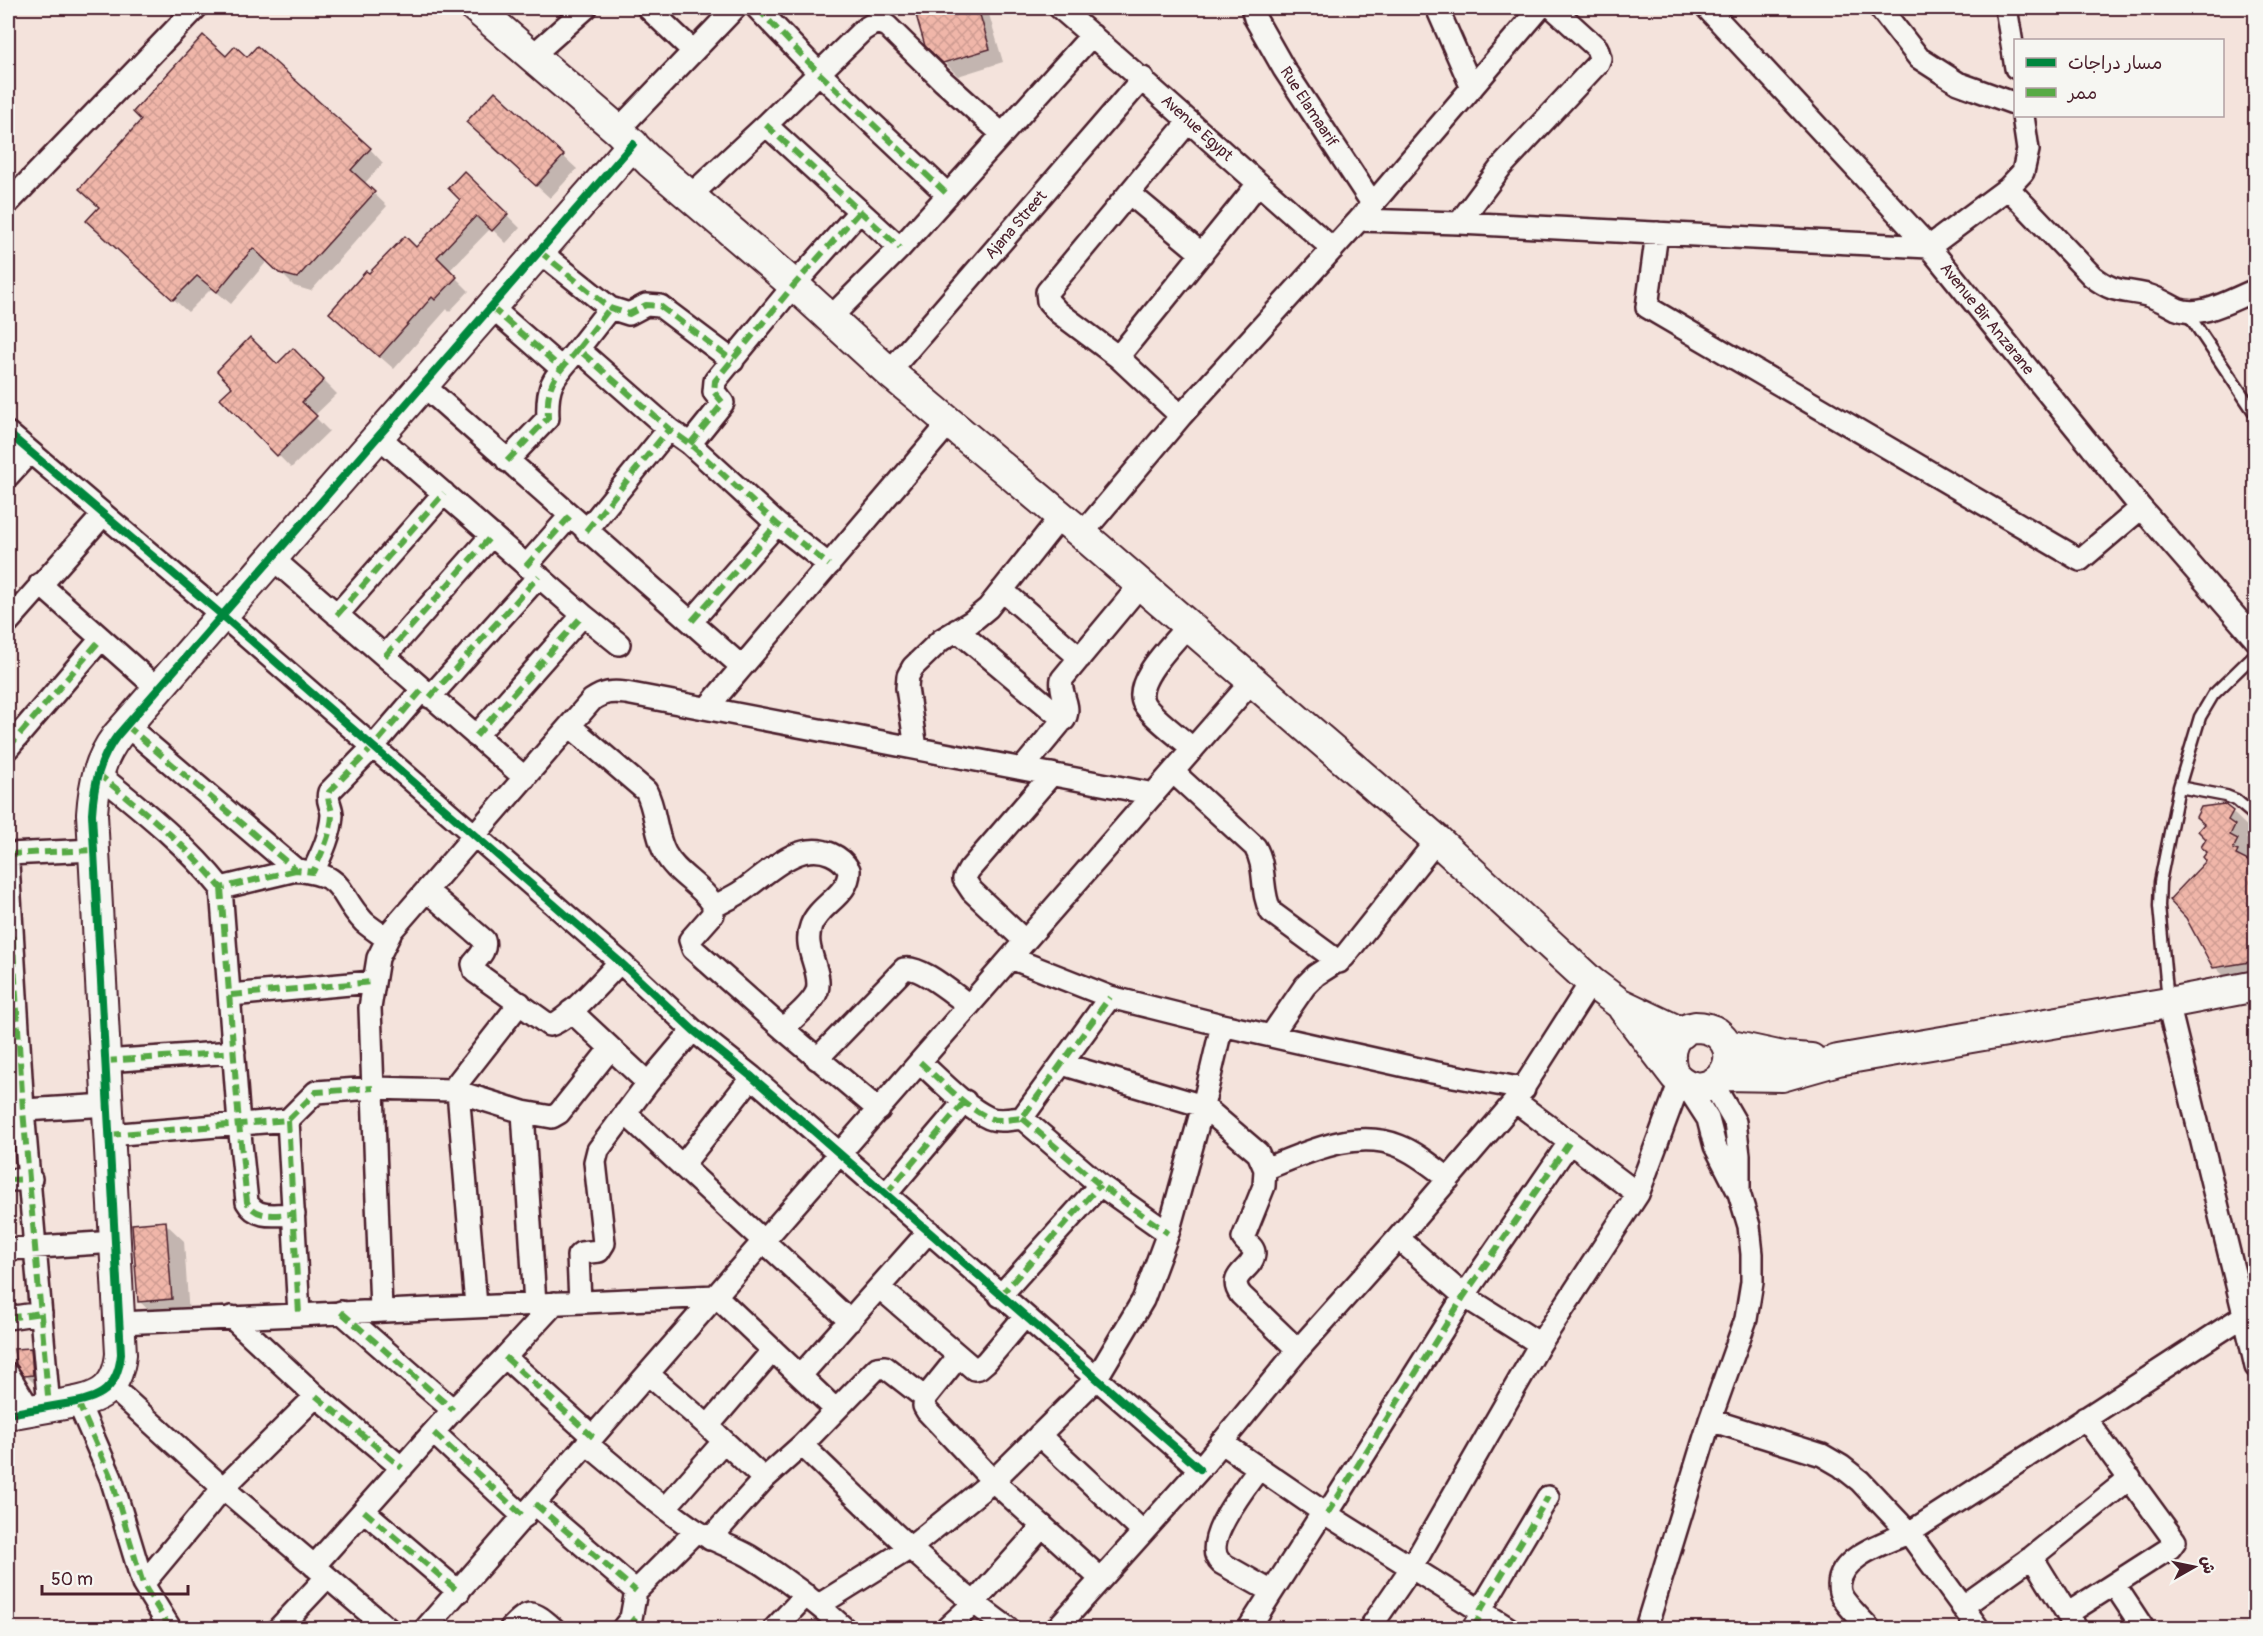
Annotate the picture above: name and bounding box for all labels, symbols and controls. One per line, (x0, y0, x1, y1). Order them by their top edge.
legend (2014, 39, 2224, 117)
text: مسار دراجات (2068, 52, 2162, 75)
street label: Rue Elamaarif (1275, 63, 1343, 152)
text: ممر (2066, 82, 2097, 105)
street label: Avenue Egypt (1157, 91, 1237, 166)
street label: Ajana Street (981, 186, 1052, 263)
street label: Avenue Bir Anzarane (1936, 259, 2038, 379)
north arrow (2164, 1537, 2224, 1597)
text: ش (2197, 1555, 2219, 1575)
scale bar (42, 1558, 188, 1596)
text: 50 m (51, 1568, 93, 1591)

